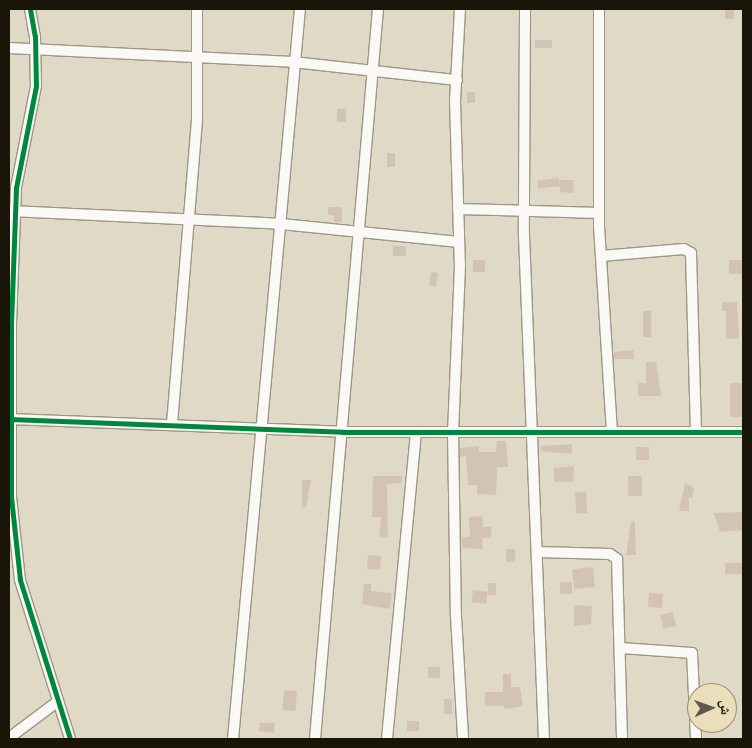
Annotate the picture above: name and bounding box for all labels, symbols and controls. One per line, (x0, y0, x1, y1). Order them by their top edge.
north arrow (687, 683, 737, 733)
text: ش (718, 700, 734, 715)

